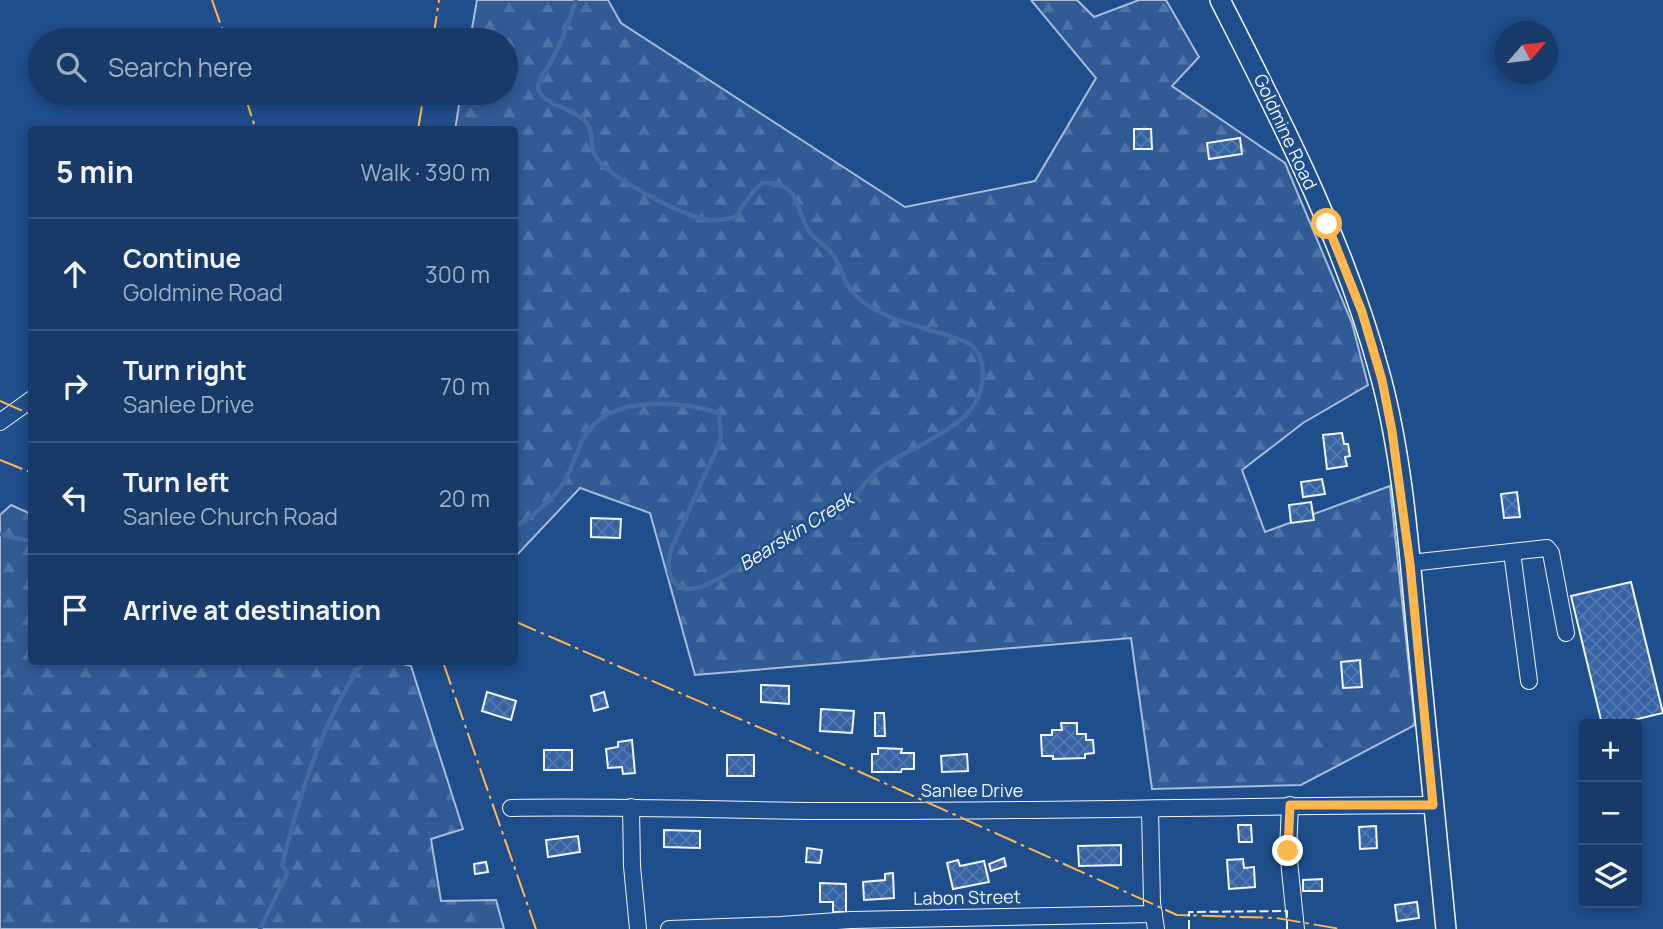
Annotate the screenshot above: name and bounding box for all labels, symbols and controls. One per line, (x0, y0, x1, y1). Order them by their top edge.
north arrow (1495, 21, 1558, 84)
search box (28, 28, 518, 105)
icon: search (52, 48, 90, 86)
text: Search here (108, 49, 253, 85)
street label: Goldmine Road (1249, 70, 1323, 193)
text: 5 min (56, 151, 134, 192)
text: Walk · 390 m (360, 156, 490, 188)
route start (1311, 208, 1342, 239)
text: Continue (123, 240, 241, 276)
icon: ahead (56, 255, 94, 293)
text: 300 m (425, 258, 490, 290)
text: Goldmine Road (123, 276, 283, 308)
text: Turn right (123, 352, 247, 388)
icon: right (56, 367, 94, 405)
text: 70 m (440, 370, 490, 402)
text: Sanlee Drive (123, 388, 254, 420)
text: Turn left (123, 464, 230, 500)
icon: left (56, 479, 94, 517)
text: 20 m (439, 482, 490, 514)
water label: Bearskin Creek (734, 484, 860, 577)
text: Sanlee Church Road (123, 500, 338, 532)
icon: arrive (56, 591, 94, 629)
text: Arrive at destination (123, 592, 381, 628)
map controls (1579, 719, 1642, 908)
button: + (1579, 719, 1642, 782)
street label: Sanlee Drive (921, 778, 1023, 802)
button: − (1579, 782, 1642, 845)
route end (1272, 835, 1303, 866)
button: layers (1579, 845, 1642, 908)
street label: Labon Street (913, 884, 1021, 910)

